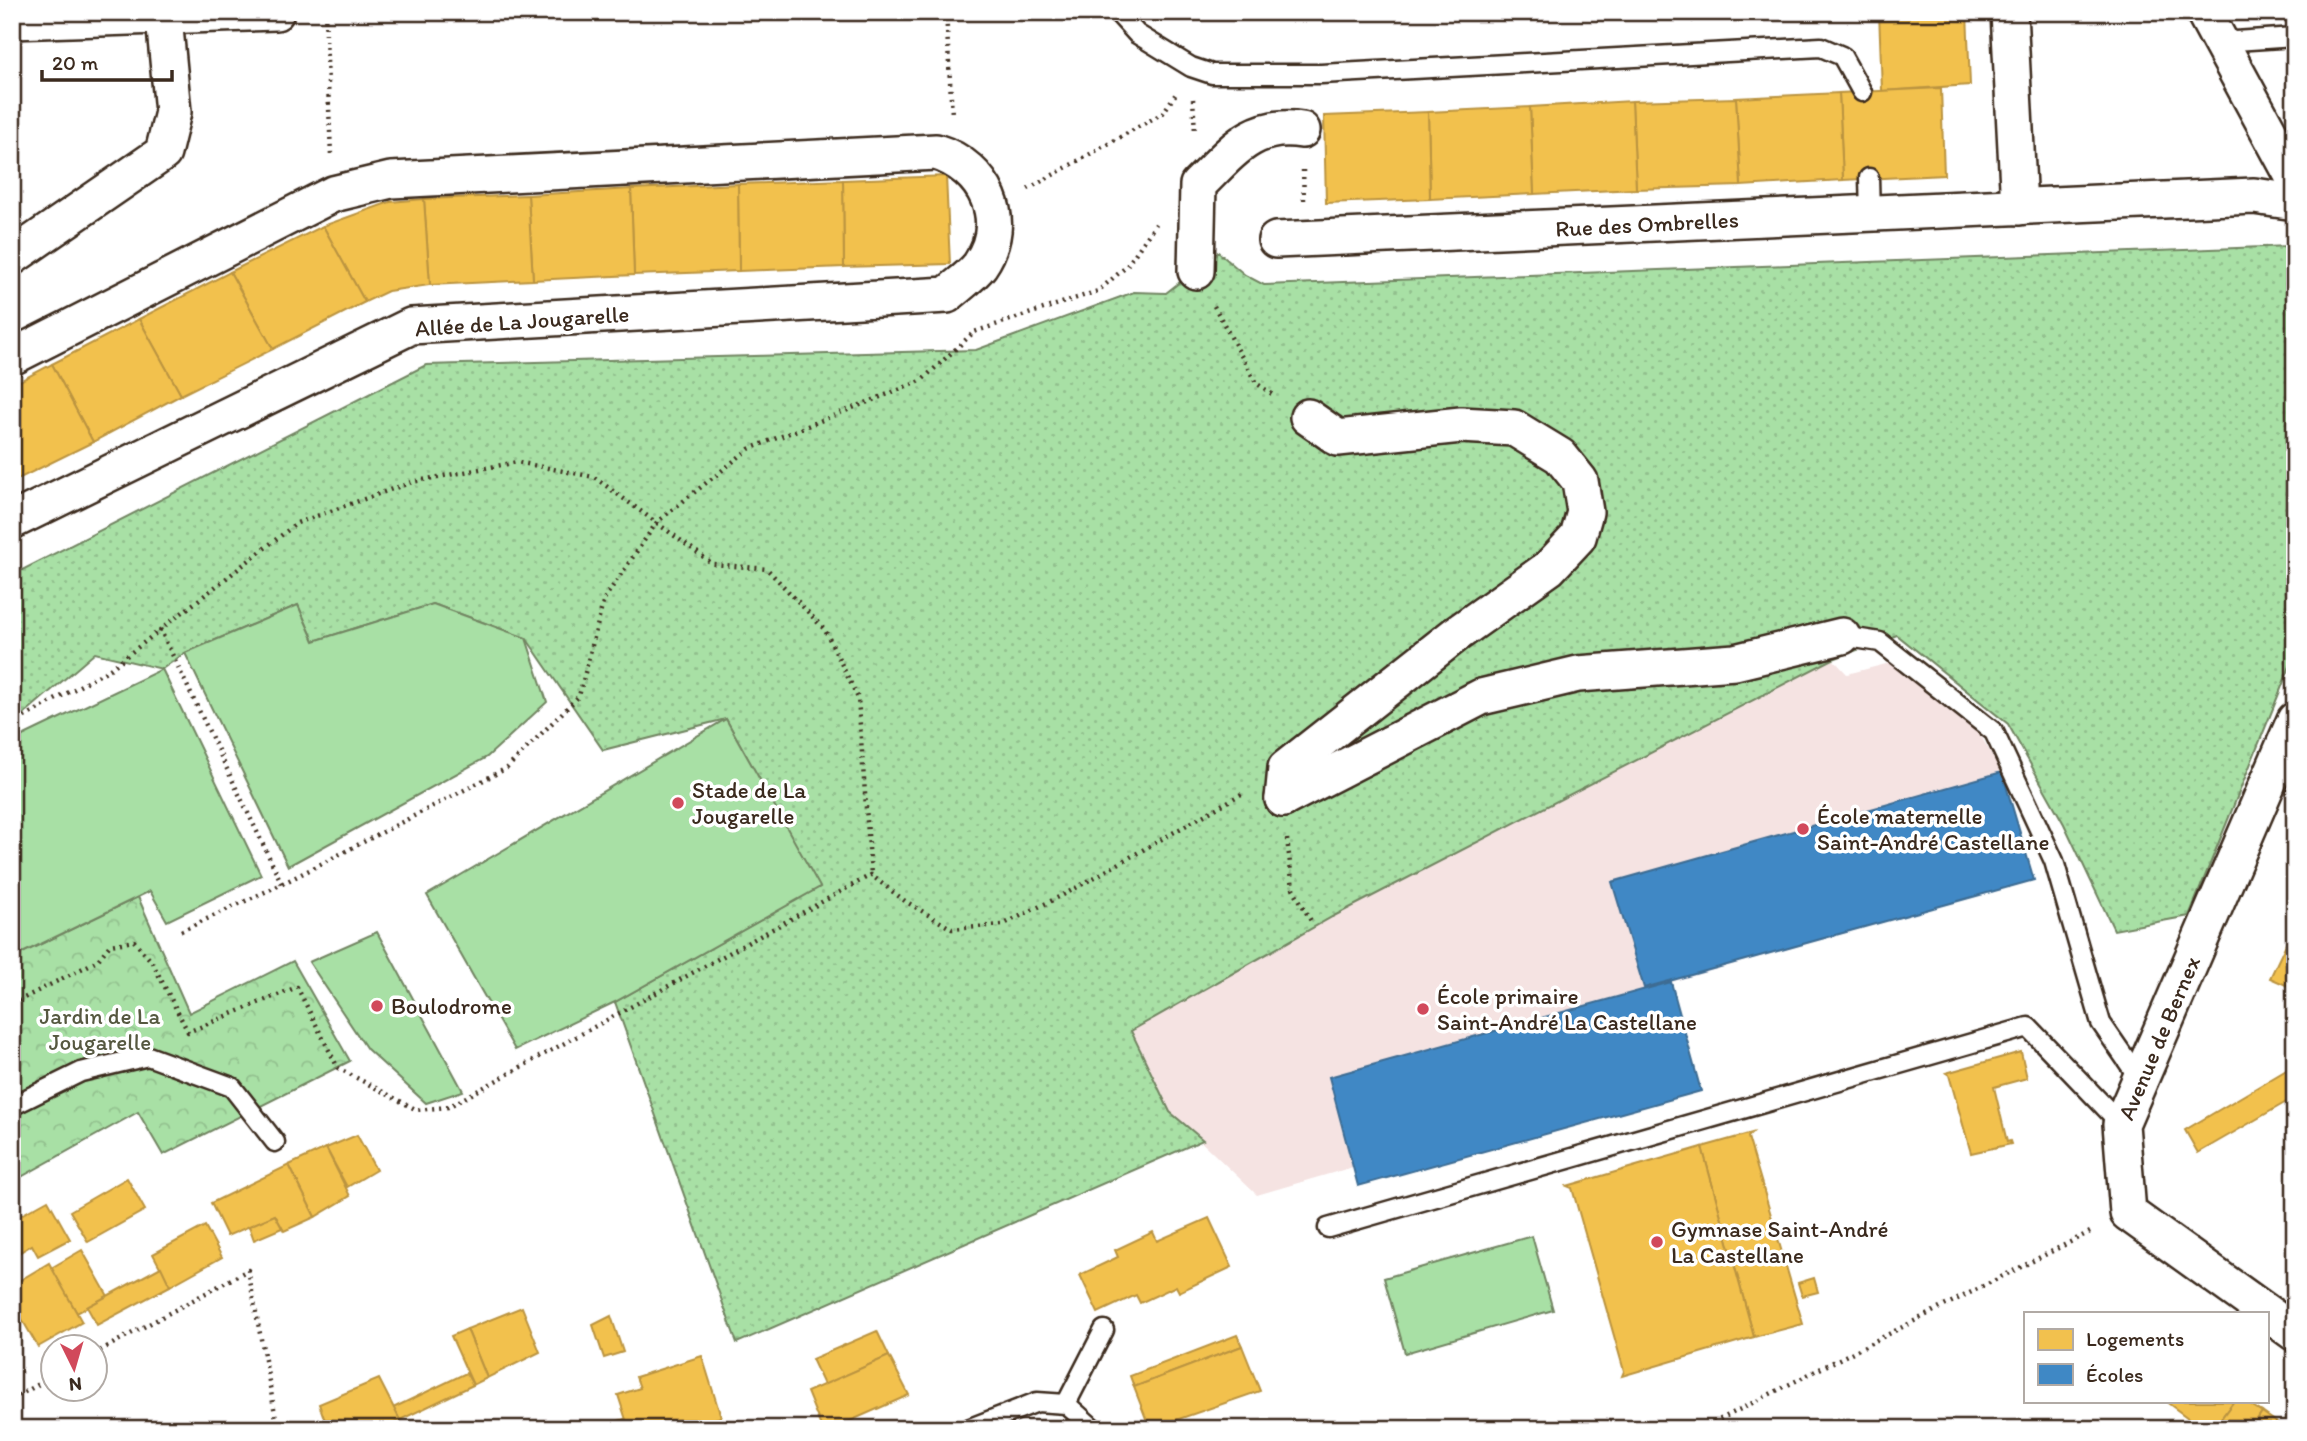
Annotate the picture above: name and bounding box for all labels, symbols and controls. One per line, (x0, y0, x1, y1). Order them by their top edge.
scale bar (42, 38, 172, 82)
text: 20 m (52, 50, 99, 75)
street label: Rue des Ombrelles (1555, 205, 1739, 243)
street label: Allée de La Jougarelle (414, 300, 630, 342)
place label: Stade de La Jougarelle (692, 776, 806, 830)
marker: Stade de La Jougarelle (670, 795, 686, 811)
place label: École maternelle Saint-André Castellane (1817, 802, 2050, 856)
marker: École maternelle Saint-André Castellane (1795, 821, 1811, 837)
street label: Avenue de Bernex (2112, 951, 2206, 1124)
place label: École primaire Saint-André La Castellane (1437, 982, 1697, 1036)
place label: Boulodrome (391, 992, 512, 1020)
marker: Boulodrome (369, 998, 385, 1014)
marker: École primaire Saint-André La Castellane (1415, 1001, 1431, 1017)
park label: Jardin de La Jougarelle (40, 1002, 160, 1056)
place label: Gymnase Saint-André La Castellane (1671, 1215, 1889, 1269)
marker: Gymnase Saint-André La Castellane (1649, 1234, 1665, 1250)
legend (2024, 1312, 2268, 1402)
text: Logements (2086, 1326, 2184, 1351)
north arrow (38, 1332, 108, 1402)
text: Écoles (2086, 1362, 2144, 1387)
text: N (68, 1372, 83, 1396)

